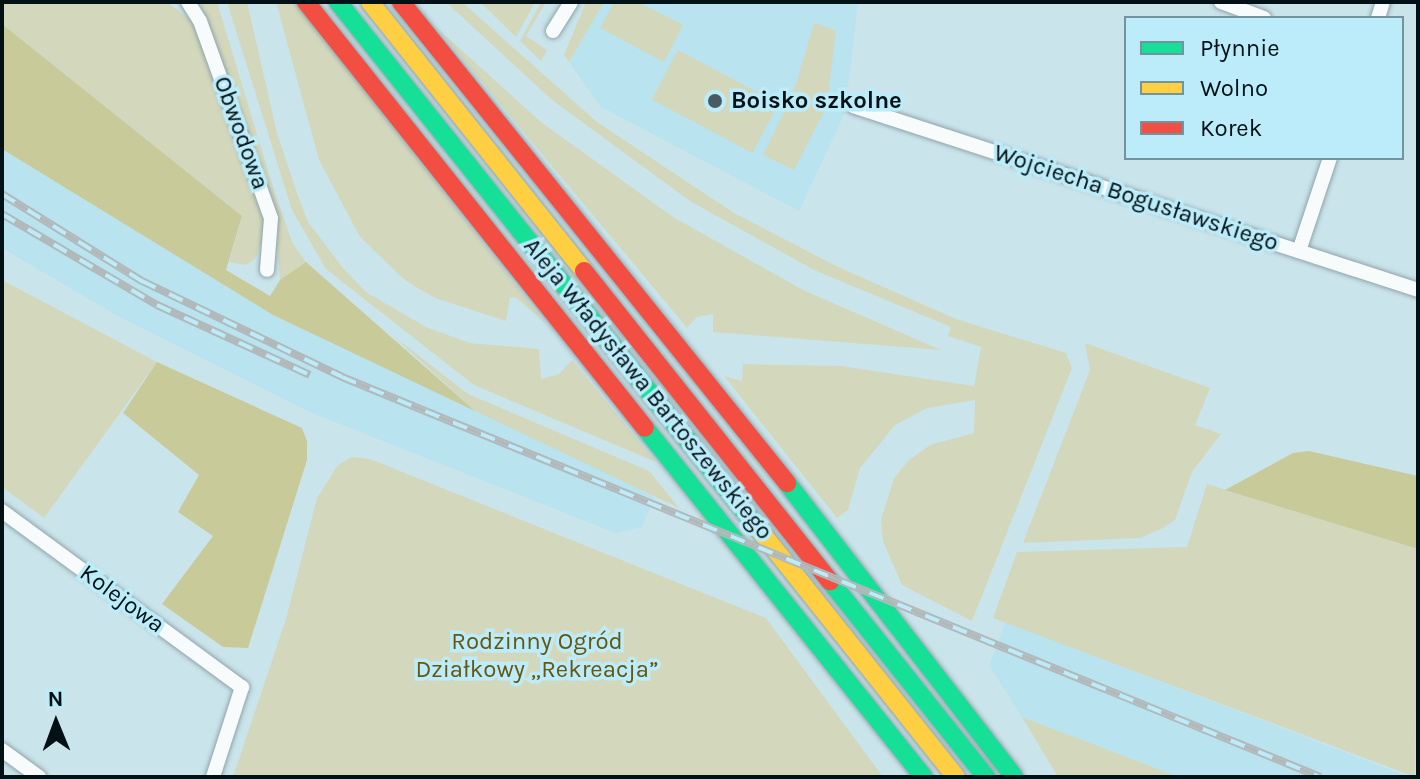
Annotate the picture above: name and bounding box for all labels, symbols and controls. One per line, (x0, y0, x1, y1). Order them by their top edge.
legend (1124, 16, 1404, 160)
text: Płynnie (1200, 34, 1280, 62)
street label: Obwodowa (207, 73, 275, 193)
text: Wolno (1200, 74, 1268, 102)
place label: Boisko szkolne (731, 87, 902, 115)
marker: Boisko szkolne (706, 92, 724, 110)
text: Korek (1200, 114, 1262, 142)
street label: Wojciecha Bogusławskiego (990, 138, 1282, 258)
street label: Aleja Władysława Bartoszewskiego (517, 232, 779, 546)
street label: Kolejowa (74, 559, 170, 639)
park label: Rodzinny Ogród Działkowy „Rekreacja” (415, 628, 659, 684)
north arrow (16, 683, 96, 763)
text: N (47, 686, 64, 712)

